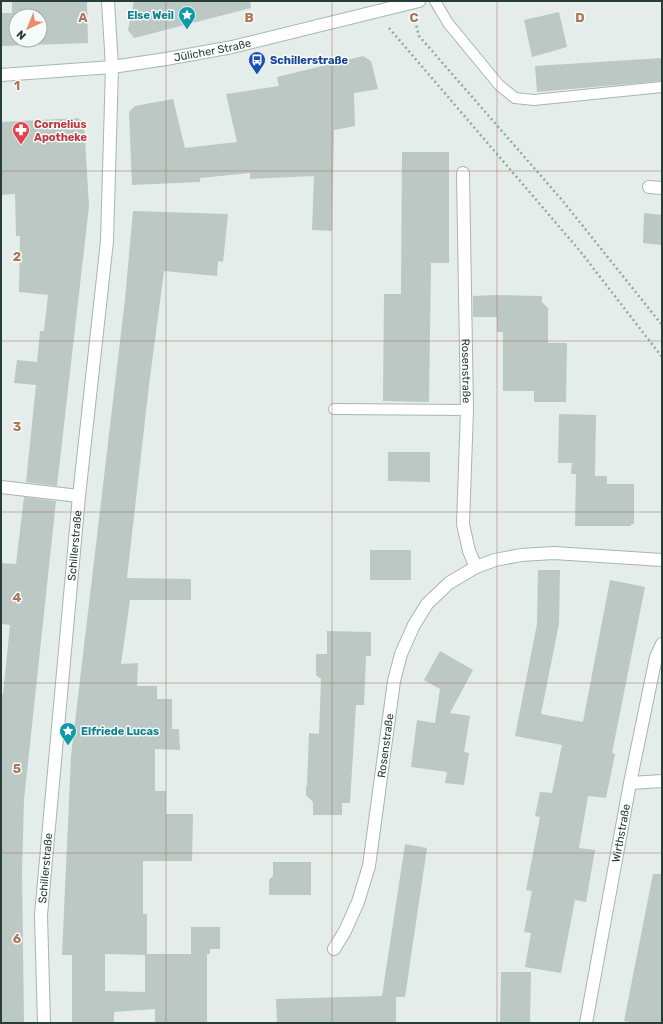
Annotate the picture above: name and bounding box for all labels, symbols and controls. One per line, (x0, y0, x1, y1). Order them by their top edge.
place icon: Else Weil (177, 5, 197, 30)
north arrow (8, 8, 48, 48)
place label: Else Weil (127, 9, 174, 22)
text: A (78, 10, 88, 25)
text: B (244, 10, 254, 25)
text: C (409, 10, 419, 25)
text: D (575, 10, 585, 25)
text: N (14, 27, 29, 42)
street label: Jülicher Straße (173, 37, 252, 64)
bus stop icon: Schillerstraße (247, 50, 267, 75)
place label: Schillerstraße (270, 54, 349, 67)
text: 1 (14, 78, 20, 93)
place label: Cornelius Apotheke (34, 118, 88, 144)
pharmacy icon: Cornelius Apotheke (11, 120, 31, 145)
text: 2 (13, 249, 21, 264)
street label: Rosenstraße (459, 339, 473, 403)
text: 3 (13, 419, 22, 434)
street label: Schillerstraße (65, 510, 85, 581)
text: 4 (13, 590, 22, 605)
street label: Rosenstraße (375, 713, 397, 779)
place icon: Elfriede Lucas (58, 721, 78, 746)
place label: Elfriede Lucas (81, 725, 159, 738)
text: 5 (13, 761, 21, 776)
street label: Wirthstraße (610, 803, 633, 864)
street label: Schillerstraße (36, 832, 55, 904)
text: 6 (13, 931, 22, 946)

